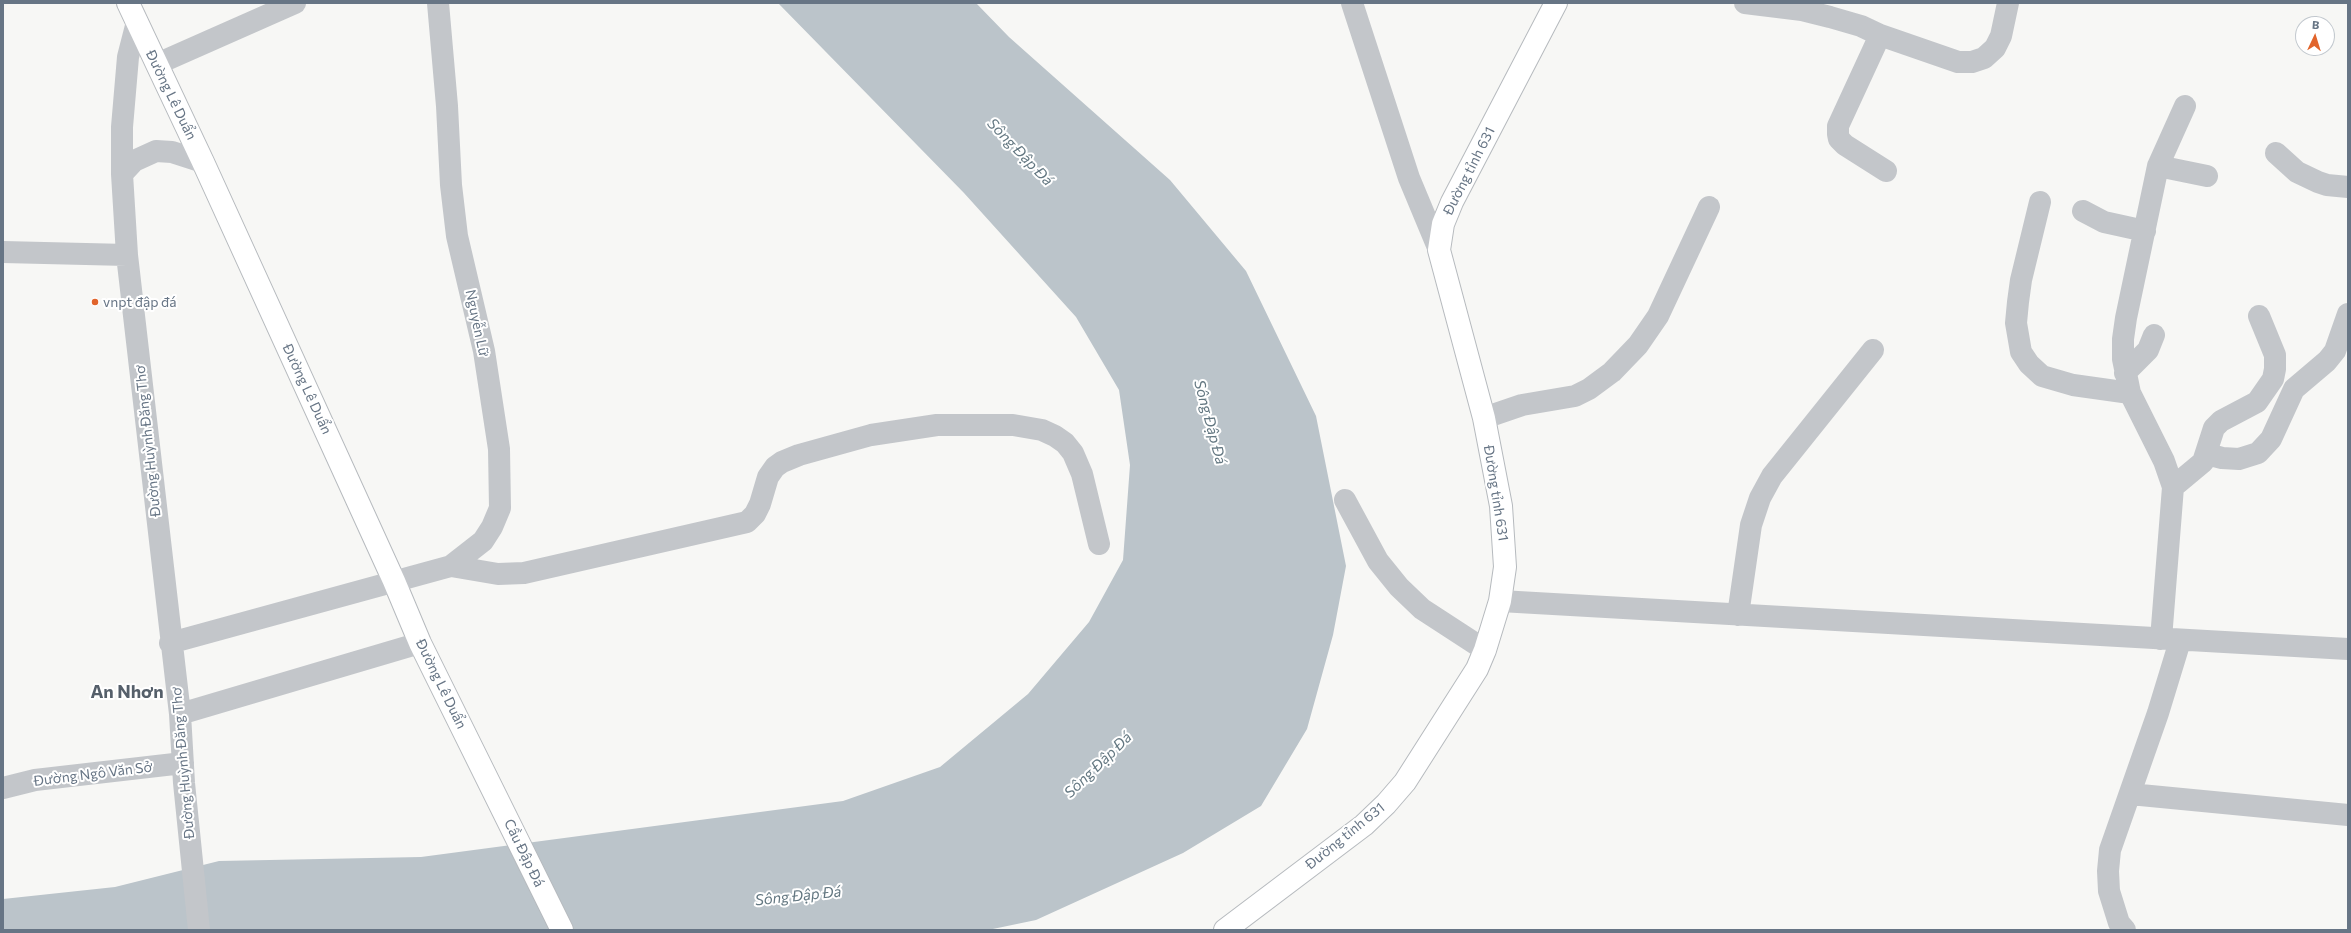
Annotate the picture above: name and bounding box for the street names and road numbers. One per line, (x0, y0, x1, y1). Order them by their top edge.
street label: Đường Lê Duẩn (142, 47, 200, 143)
street label: Đường tỉnh 631 (1440, 124, 1498, 218)
street label: Nguyễn Lữ (462, 288, 492, 358)
street label: Đường Lê Duẩn (279, 341, 335, 437)
street label: Đường Huỳnh Đăng Thơ (132, 364, 164, 518)
street label: Đường tỉnh 631 (1480, 444, 1512, 542)
street label: Đường Lê Duẩn (412, 636, 470, 732)
street label: Đường Huỳnh Đăng Thơ (168, 686, 198, 840)
street label: Đường Ngô Văn Sở (33, 758, 153, 790)
street label: Đường tỉnh 631 (1302, 799, 1388, 873)
street label: Cầu Đập Đá (500, 816, 548, 890)

